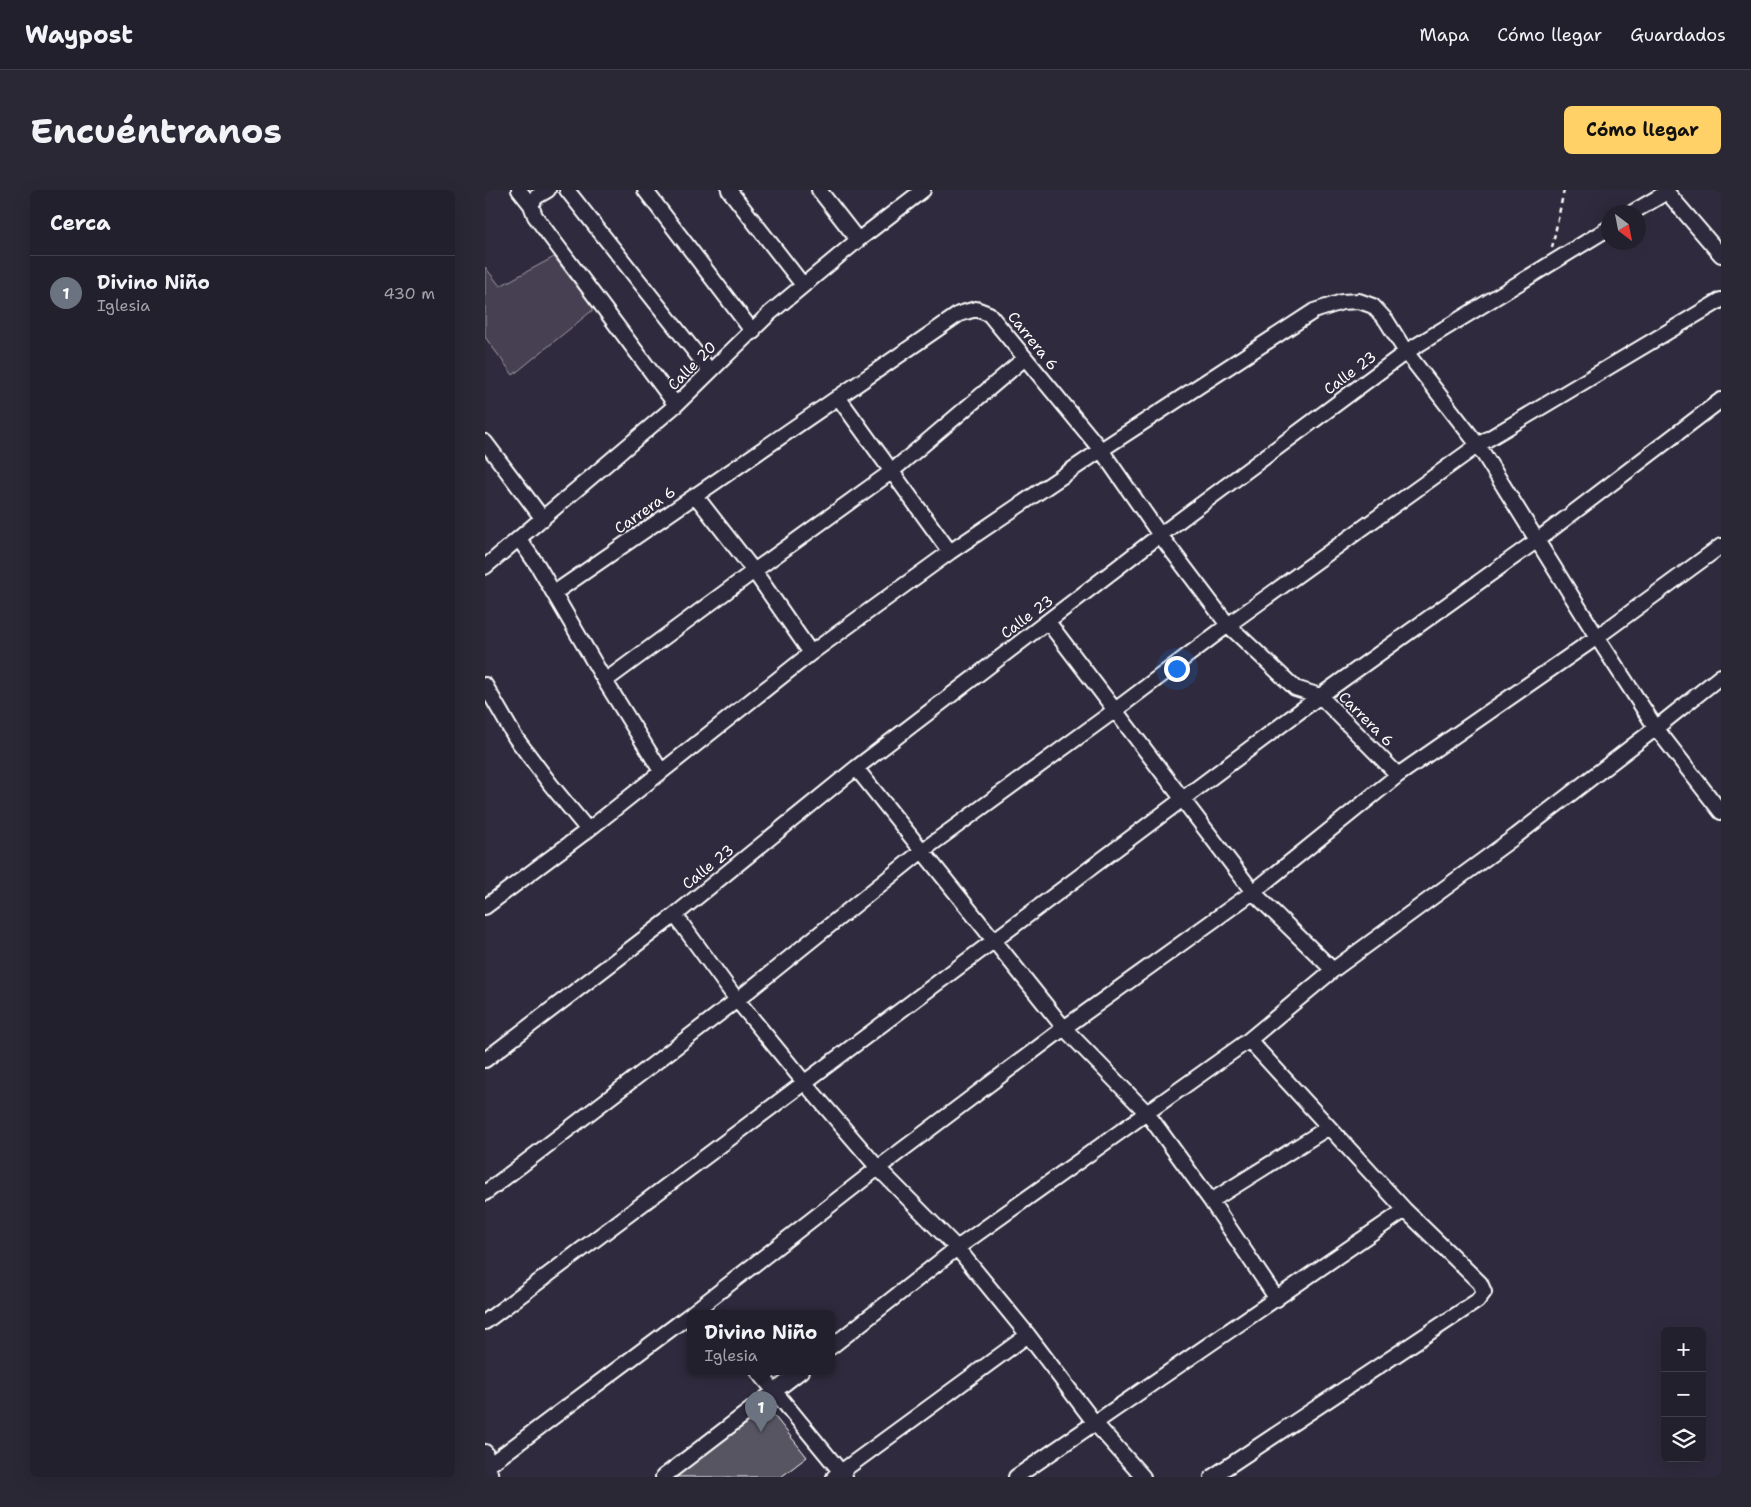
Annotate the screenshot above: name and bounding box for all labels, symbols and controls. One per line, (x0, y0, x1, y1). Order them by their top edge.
text: Waypost (25, 19, 133, 51)
text: Mapa (1419, 23, 1469, 47)
text: Cómo llegar (1497, 23, 1602, 47)
text: Guardados (1630, 23, 1726, 47)
button: Cómo llegar (1564, 106, 1721, 154)
text: Encuéntranos (30, 107, 282, 154)
north arrow (1601, 205, 1646, 250)
text: Cerca (50, 209, 111, 237)
text: Divino Niño (97, 270, 210, 295)
text: 1 (62, 283, 70, 304)
text: 430 m (384, 283, 435, 304)
text: Iglesia (97, 295, 150, 316)
street label: Carrera 6 (1003, 307, 1063, 375)
street label: Calle 20 (663, 337, 721, 395)
street label: Calle 23 (1320, 347, 1380, 399)
street label: Carrera 6 (610, 482, 680, 538)
street label: Calle 23 (997, 591, 1057, 643)
your location (1164, 656, 1190, 682)
street label: Carrera 6 (1334, 687, 1398, 751)
street label: Calle 23 (678, 840, 738, 894)
popup (687, 1310, 835, 1375)
text: Divino Niño (705, 1320, 817, 1345)
map controls (1661, 1327, 1706, 1462)
button: + (1661, 1327, 1706, 1372)
text: Iglesia (705, 1345, 758, 1366)
button: − (1661, 1372, 1706, 1417)
pin: 1 (745, 1391, 777, 1432)
button: layers (1661, 1417, 1706, 1462)

